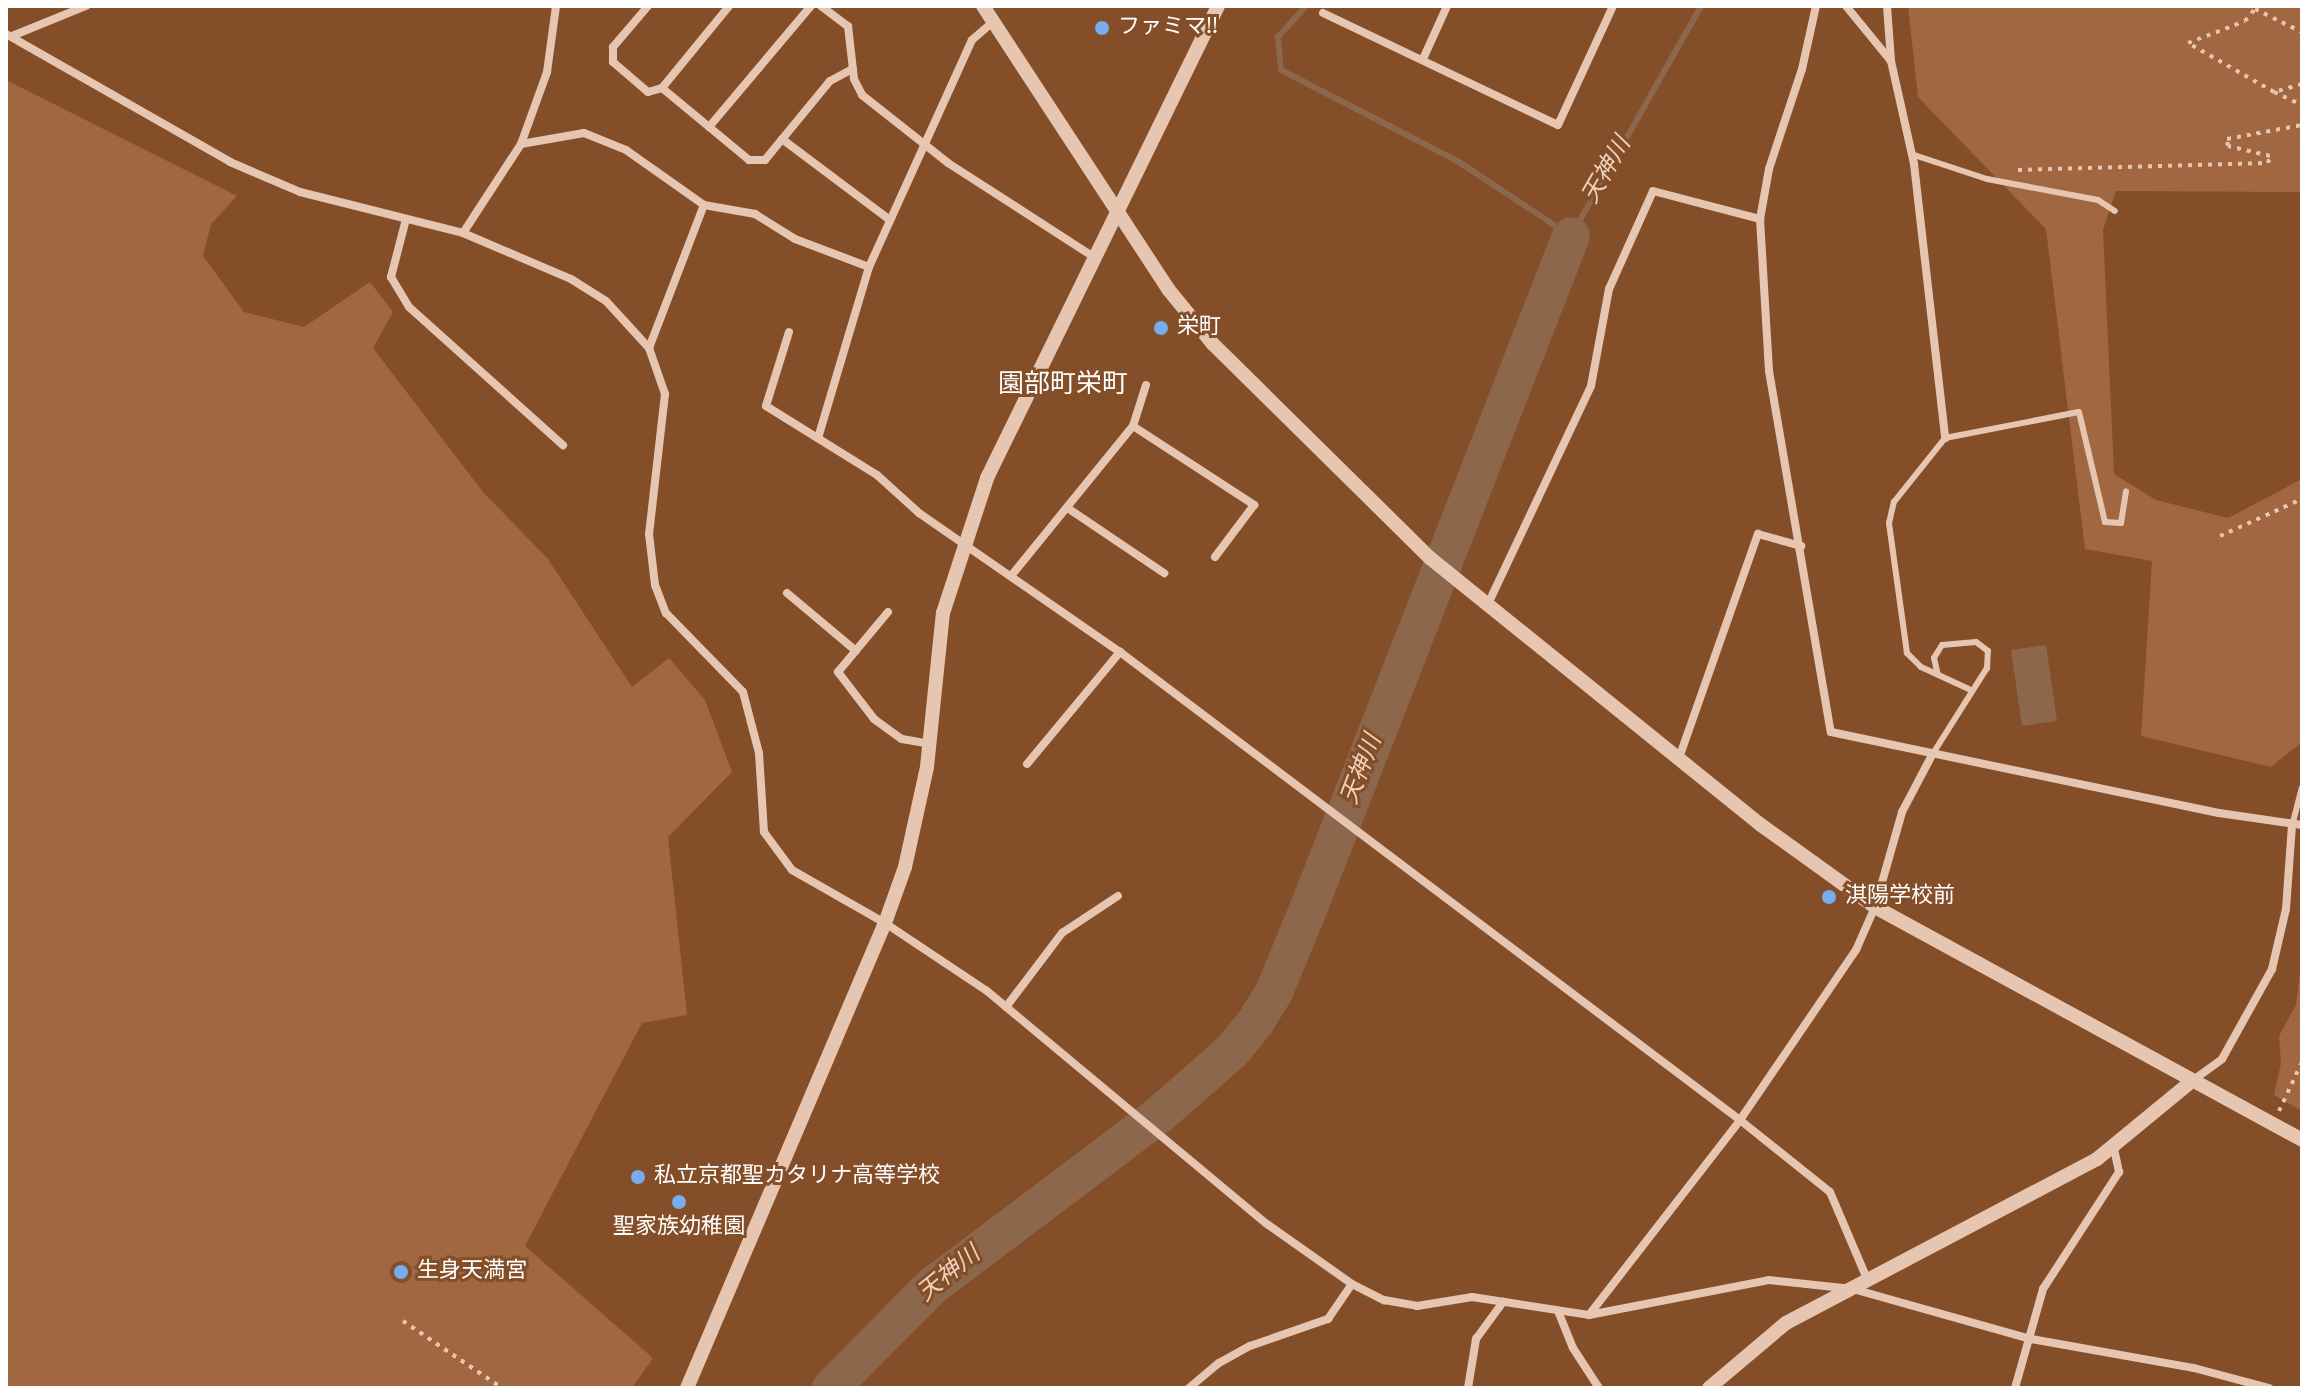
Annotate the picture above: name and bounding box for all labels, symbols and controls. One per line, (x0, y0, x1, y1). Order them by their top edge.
place label: ファミマ!! (1118, 15, 1218, 41)
marker: ファミマ!! (1093, 19, 1111, 37)
water label: 天神川 (1578, 133, 1638, 209)
place label: 栄町 (1177, 315, 1221, 341)
marker: 栄町 (1152, 319, 1170, 337)
district label: 園部町栄町 (998, 370, 1128, 402)
water label: 天神川 (1337, 731, 1389, 809)
place label: 淇陽学校前 (1845, 884, 1955, 910)
marker: 淇陽学校前 (1820, 888, 1838, 906)
place label: 私立京都聖カタリナ高等学校 (654, 1164, 940, 1190)
marker: 私立京都聖カタリナ高等学校 (629, 1168, 647, 1186)
marker: 聖家族幼稚園 (670, 1193, 688, 1211)
place label: 聖家族幼稚園 (613, 1215, 745, 1241)
water label: 天神川 (913, 1241, 987, 1309)
place label: 生身天満宮 (417, 1259, 527, 1285)
marker: 生身天満宮 (392, 1263, 410, 1281)

